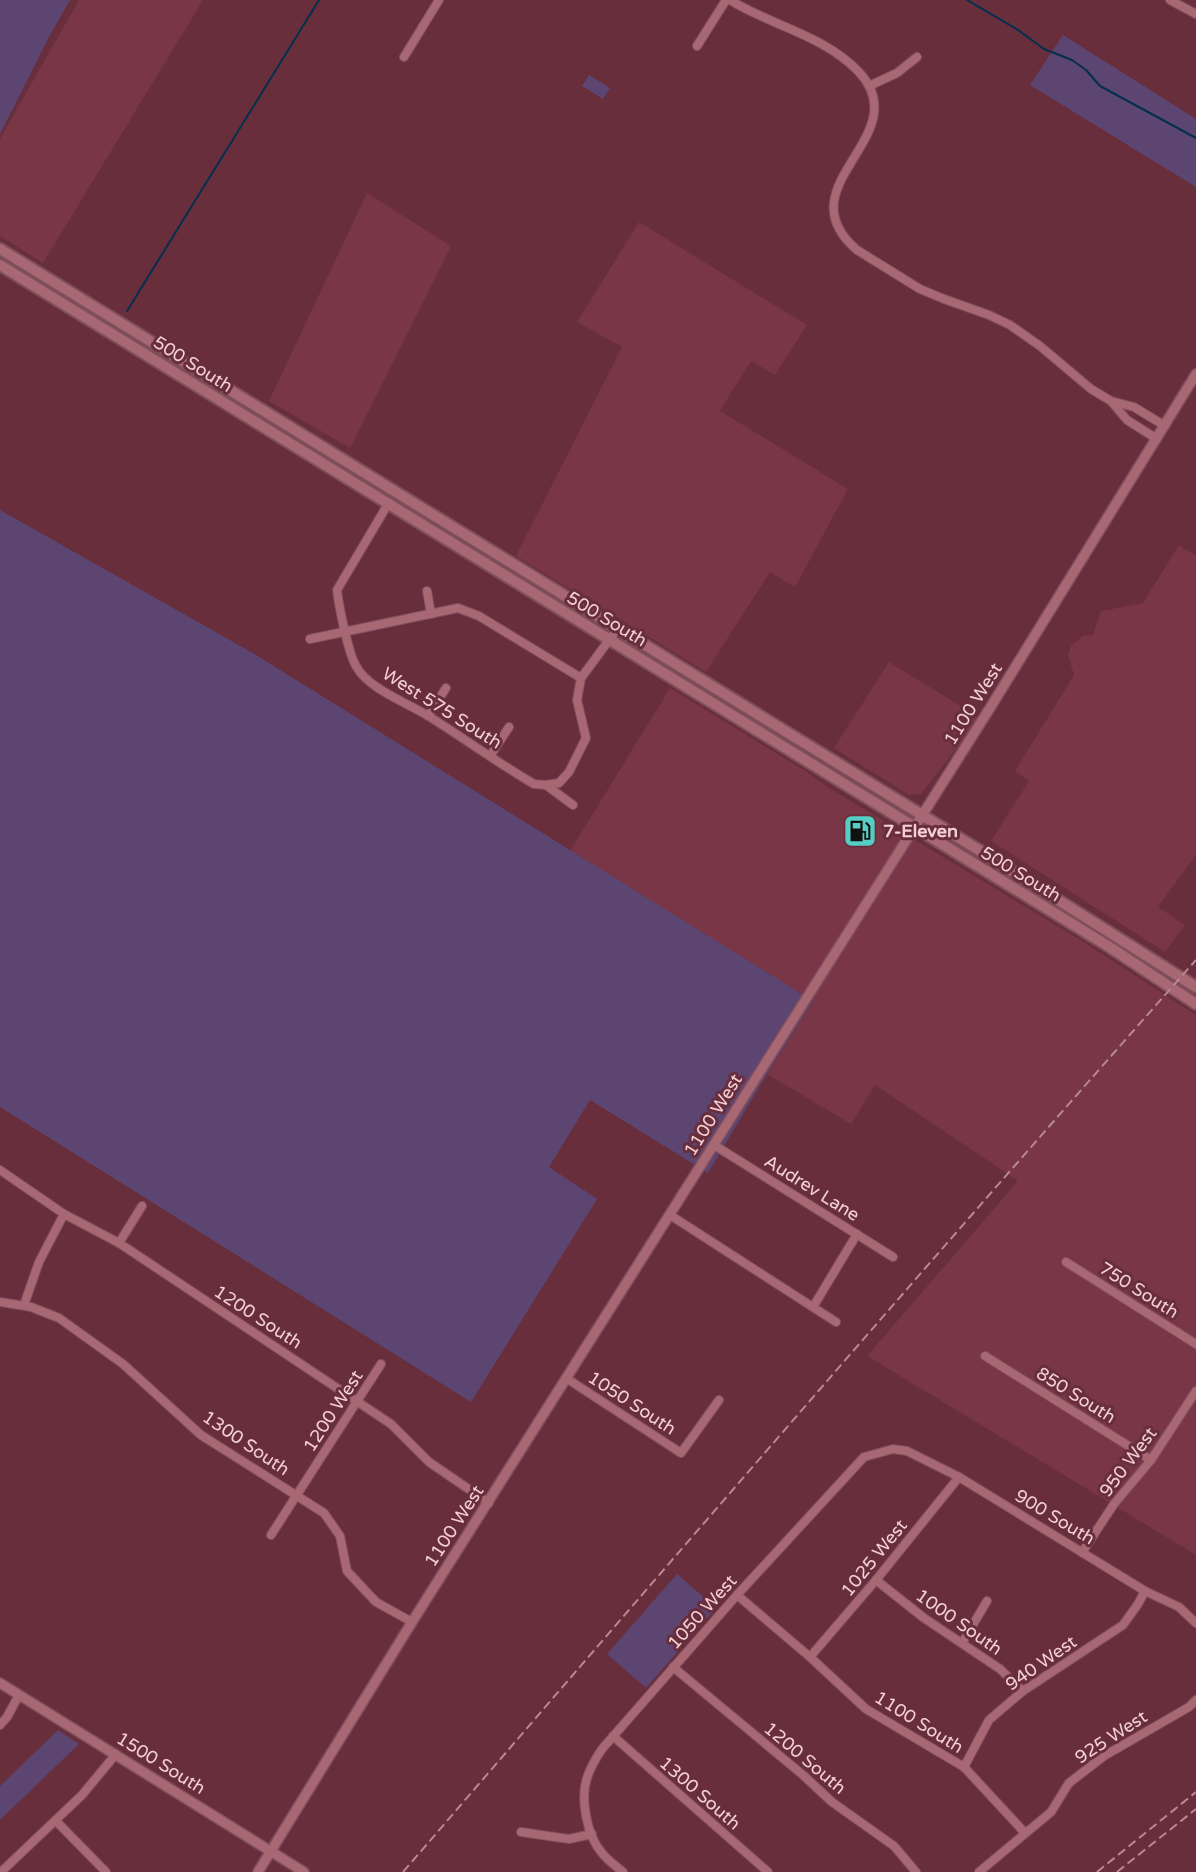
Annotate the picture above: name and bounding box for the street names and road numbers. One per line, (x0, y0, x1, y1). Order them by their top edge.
street label: 500 South (149, 331, 237, 397)
street label: 500 South (563, 587, 651, 651)
street label: 1100 West (939, 659, 1007, 749)
street label: West 575 South (378, 662, 506, 754)
street label: 500 South (977, 842, 1065, 906)
street label: 1100 West (679, 1070, 747, 1160)
street label: Audrev Lane (760, 1150, 864, 1226)
street label: 750 South (1095, 1257, 1183, 1323)
street label: 1200 South (210, 1280, 306, 1354)
street label: 850 South (1032, 1362, 1120, 1428)
street label: 1200 West (298, 1366, 368, 1456)
street label: 1050 South (584, 1366, 680, 1440)
street label: 1300 South (198, 1406, 294, 1480)
street label: 950 West (1095, 1423, 1161, 1501)
street label: 1100 West (419, 1481, 489, 1571)
street label: 900 South (1011, 1485, 1099, 1549)
street label: 1025 West (836, 1515, 912, 1601)
street label: 1050 West (663, 1570, 741, 1654)
street label: 1000 South (911, 1584, 1007, 1660)
street label: 940 West (1001, 1631, 1081, 1695)
street label: 1100 South (870, 1686, 968, 1758)
street label: 925 West (1071, 1705, 1151, 1768)
street label: 1200 South (759, 1717, 851, 1799)
street label: 1500 South (112, 1727, 210, 1799)
street label: 1300 South (655, 1752, 745, 1834)

